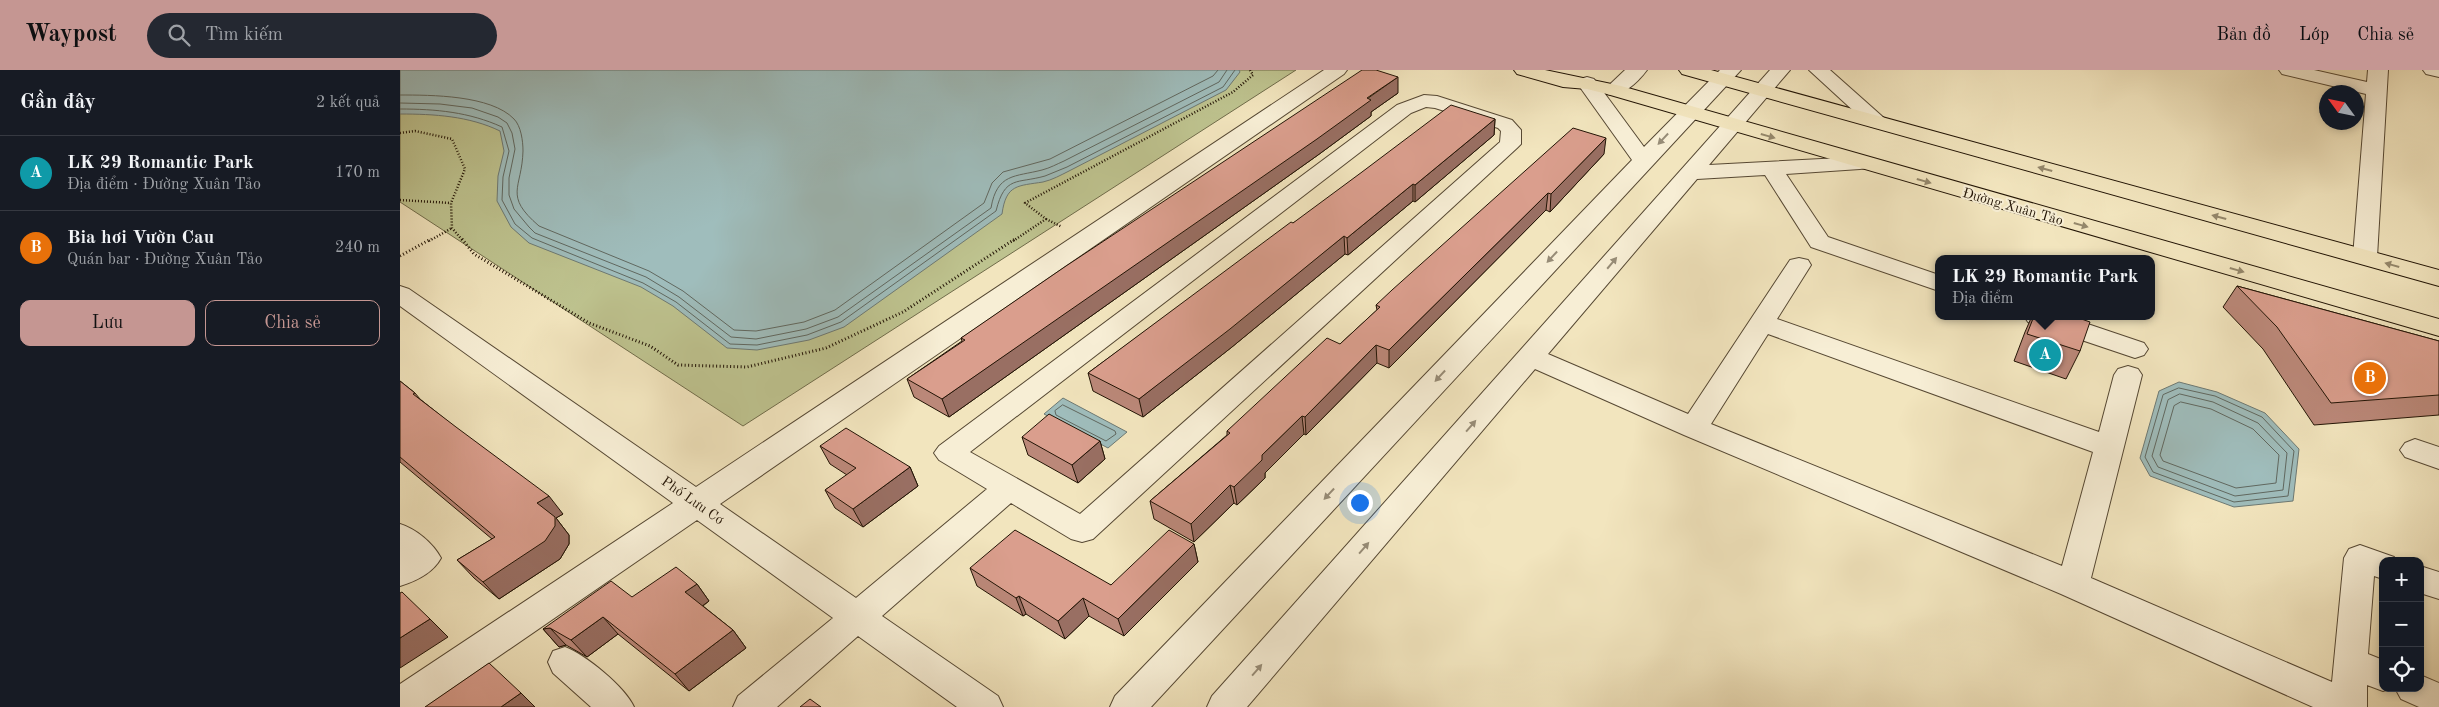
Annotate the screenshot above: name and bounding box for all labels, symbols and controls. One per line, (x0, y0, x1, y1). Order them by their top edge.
search box (147, 13, 497, 58)
icon: search (165, 21, 193, 49)
text: Waypost (25, 23, 117, 47)
text: Tìm kiếm (205, 26, 283, 45)
text: Bản đồ (2217, 26, 2271, 44)
text: Lớp (2299, 26, 2329, 44)
text: Chia sẻ (2357, 26, 2414, 44)
north arrow (2319, 85, 2364, 130)
text: Gần đây (20, 92, 96, 113)
text: 2 kết quả (316, 95, 380, 111)
one-way arrow (1761, 132, 1776, 140)
one-way arrow (1657, 133, 1669, 145)
text: LK 29 Romantic Park (67, 154, 254, 173)
one-way arrow (2037, 164, 2052, 172)
text: A (30, 165, 42, 181)
text: 170 m (335, 165, 380, 181)
text: Địa điểm · Đường Xuân Tảo (67, 177, 261, 193)
one-way arrow (1917, 177, 1932, 185)
street label: Đường Xuân Tảo (1961, 186, 2065, 228)
one-way arrow (2211, 212, 2226, 220)
one-way arrow (2073, 222, 2088, 230)
text: Bia hơi Vườn Cau (67, 229, 214, 248)
text: B (30, 240, 42, 256)
text: 240 m (335, 240, 380, 256)
one-way arrow (1546, 251, 1558, 263)
text: Quán bar · Đường Xuân Tảo (67, 252, 263, 268)
popup (1935, 255, 2155, 320)
one-way arrow (1606, 257, 1617, 270)
one-way arrow (2384, 260, 2399, 268)
one-way arrow (2230, 266, 2245, 274)
text: LK 29 Romantic Park (1952, 268, 2138, 287)
text: Địa điểm (1952, 291, 2013, 307)
button: Lưu (20, 300, 195, 346)
button: Chia sẻ (205, 300, 380, 346)
pin: A (2029, 336, 2061, 374)
pin: B (2354, 359, 2386, 397)
one-way arrow (1434, 369, 1446, 381)
one-way arrow (1465, 420, 1476, 432)
street label: Phố Lưu Cơ (659, 473, 727, 527)
one-way arrow (1323, 488, 1335, 500)
your location (1347, 490, 1373, 516)
one-way arrow (1358, 543, 1370, 555)
map controls (2379, 557, 2424, 692)
button: + (2379, 557, 2424, 602)
button: − (2379, 602, 2424, 647)
button: locate (2379, 647, 2424, 692)
one-way arrow (1251, 665, 1263, 677)

